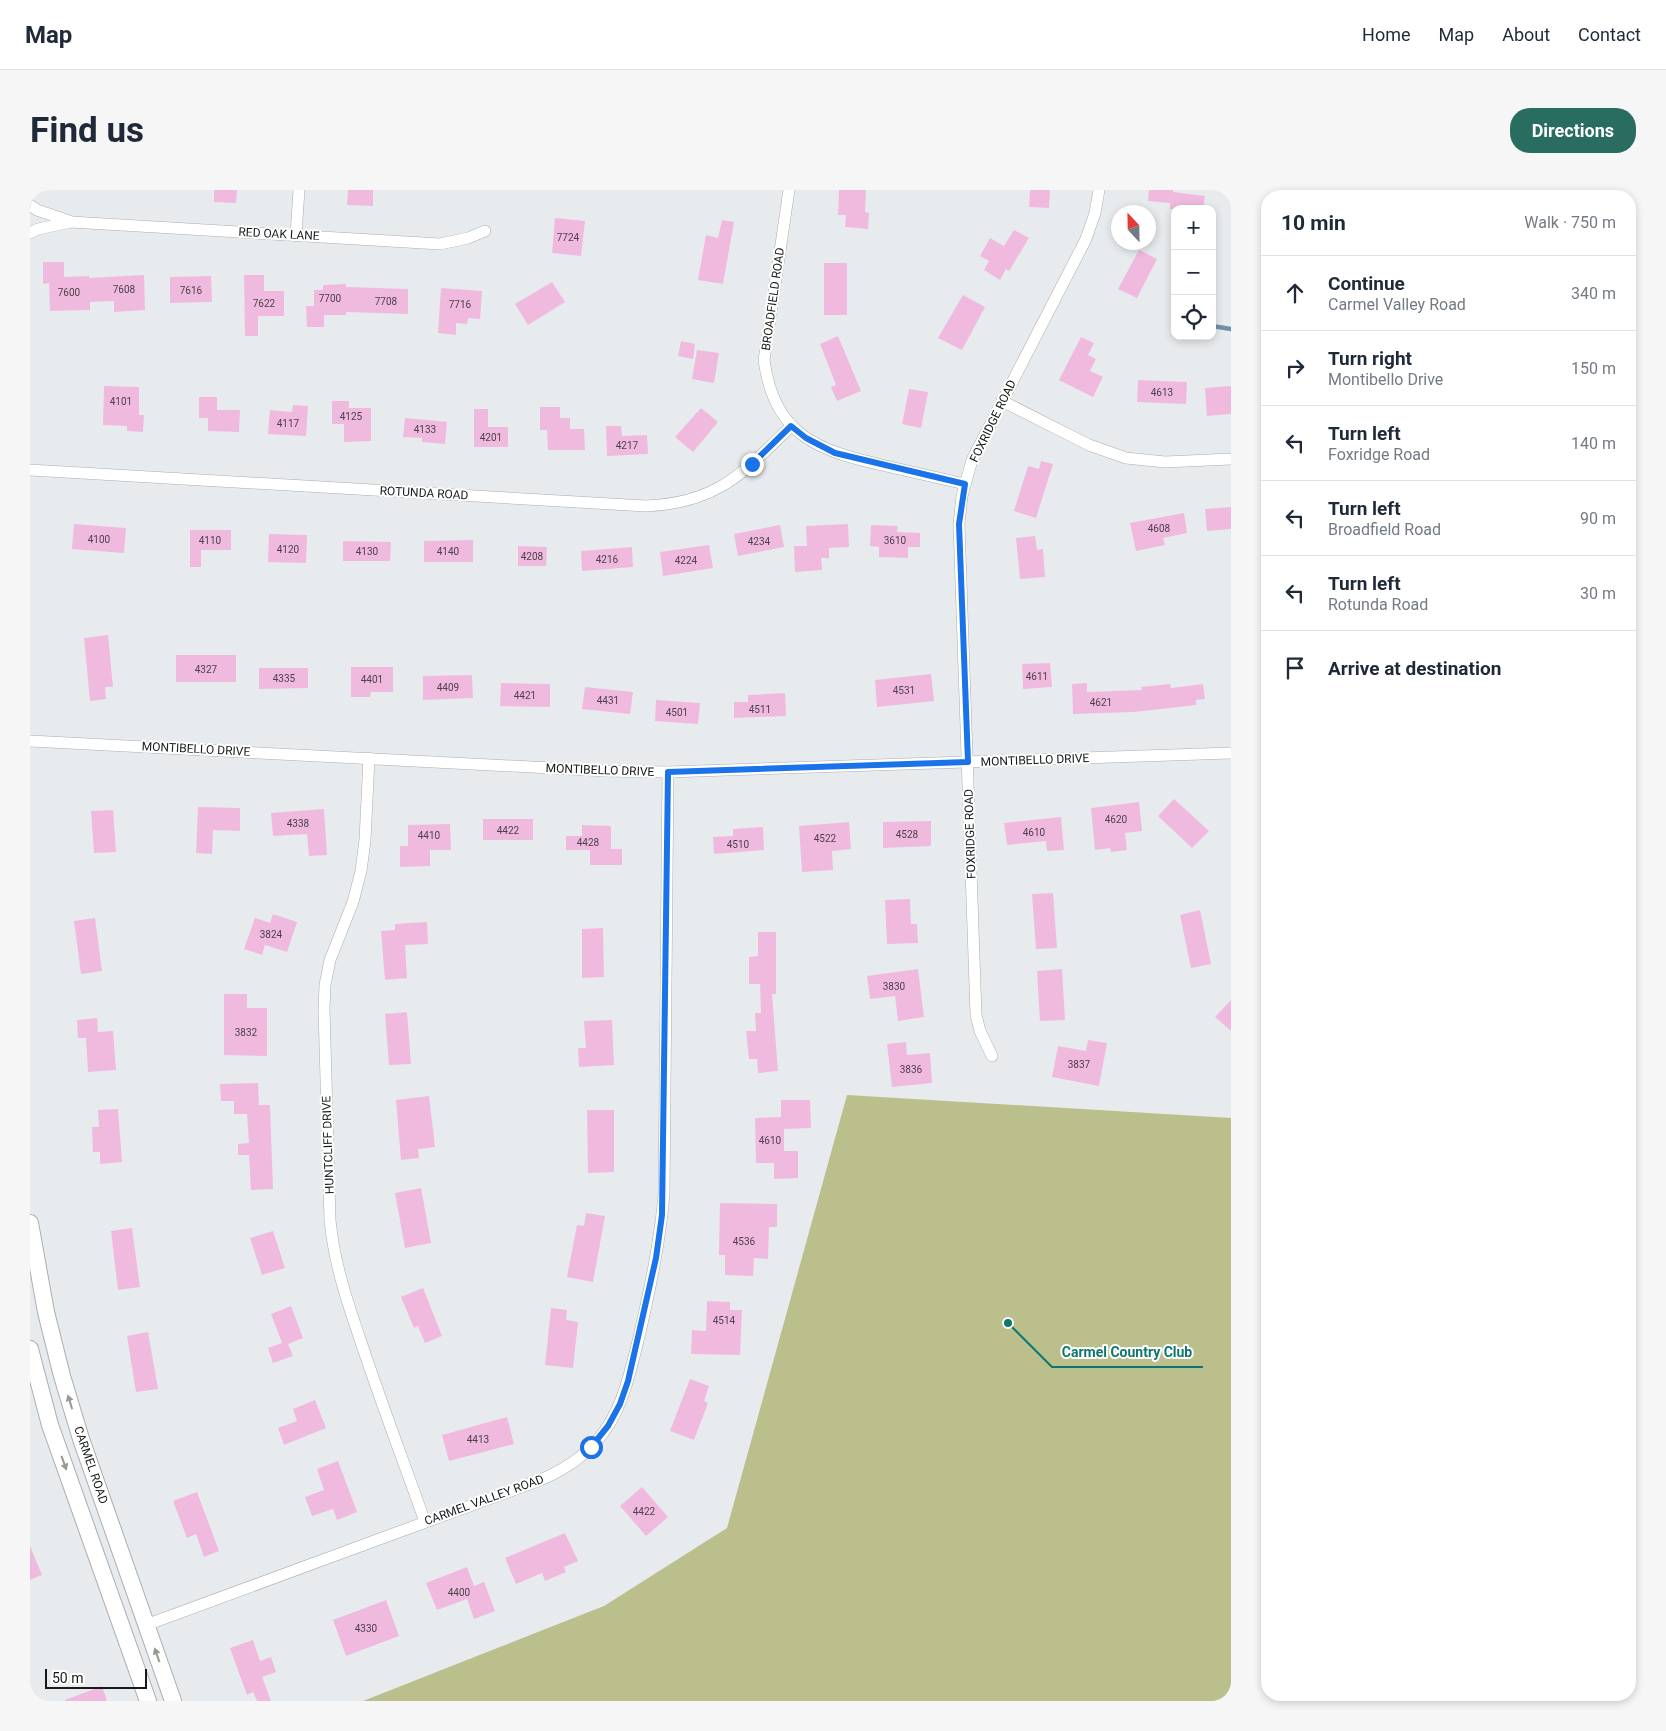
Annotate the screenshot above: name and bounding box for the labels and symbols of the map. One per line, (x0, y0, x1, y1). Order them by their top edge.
north arrow (1111, 205, 1156, 250)
street label: RED OAK LANE (238, 225, 320, 243)
house number: 7724 (557, 232, 580, 243)
street label: BROADFIELD ROAD (759, 246, 787, 351)
house number: 7608 (113, 284, 136, 295)
house number: 7616 (180, 285, 203, 296)
house number: 7600 (58, 287, 81, 298)
house number: 7700 (319, 293, 342, 304)
house number: 7708 (375, 296, 398, 307)
house number: 7622 (253, 298, 276, 309)
house number: 7716 (449, 299, 472, 310)
street label: FOXRIDGE ROAD (967, 377, 1019, 465)
house number: 4613 (1151, 387, 1173, 398)
house number: 4101 (110, 396, 132, 407)
house number: 4125 (340, 411, 363, 422)
house number: 4117 (277, 418, 300, 429)
house number: 4133 (414, 424, 436, 435)
house number: 4201 (480, 432, 502, 443)
house number: 4217 (616, 440, 639, 451)
route end (741, 453, 764, 476)
street label: ROTUNDA ROAD (379, 484, 469, 502)
house number: 4608 (1148, 523, 1171, 534)
house number: 4100 (88, 534, 111, 545)
house number: 4110 (199, 535, 222, 546)
house number: 3610 (884, 535, 907, 546)
house number: 4234 (748, 536, 771, 547)
house number: 4120 (277, 544, 300, 555)
house number: 4130 (356, 546, 379, 557)
house number: 4140 (437, 546, 460, 557)
house number: 4208 (521, 551, 544, 562)
house number: 4216 (596, 554, 619, 565)
house number: 4224 (675, 555, 698, 566)
house number: 4327 (195, 664, 218, 675)
house number: 4611 (1026, 671, 1048, 682)
house number: 4335 (273, 673, 296, 684)
house number: 4401 (361, 674, 383, 685)
house number: 4409 (437, 682, 459, 693)
house number: 4531 (893, 685, 915, 696)
house number: 4421 (514, 690, 536, 701)
house number: 4431 (597, 695, 619, 706)
house number: 4621 (1090, 697, 1112, 708)
house number: 4511 (749, 704, 771, 715)
house number: 4501 (666, 707, 688, 718)
street label: MONTIBELLO DRIVE (141, 739, 251, 759)
street label: MONTIBELLO DRIVE (980, 751, 1090, 769)
street label: MONTIBELLO DRIVE (545, 761, 655, 779)
street label: FOXRIDGE ROAD (961, 789, 979, 879)
house number: 4620 (1105, 814, 1128, 825)
house number: 4338 (287, 818, 310, 829)
house number: 4422 (497, 825, 520, 836)
house number: 4610 (1023, 827, 1046, 838)
house number: 4528 (896, 829, 919, 840)
house number: 4410 (418, 830, 441, 841)
house number: 4522 (814, 833, 837, 844)
house number: 4428 (577, 837, 600, 848)
house number: 4510 (727, 839, 750, 850)
house number: 3824 (260, 929, 283, 940)
house number: 3830 (883, 981, 906, 992)
house number: 3832 (235, 1027, 258, 1038)
house number: 3837 (1068, 1059, 1091, 1070)
house number: 3836 (900, 1064, 923, 1075)
street label: HUNTCLIFF DRIVE (319, 1095, 337, 1194)
house number: 4610 (759, 1135, 782, 1146)
house number: 4536 (733, 1236, 756, 1247)
house number: 4514 (713, 1315, 736, 1326)
callout: Carmel Country Club (1052, 1338, 1203, 1367)
text: Carmel Country Club (1062, 1344, 1192, 1360)
one-way arrow (65, 1395, 73, 1410)
street label: CARMEL ROAD (71, 1424, 111, 1506)
house number: 4413 (467, 1434, 489, 1445)
route start (580, 1436, 603, 1459)
one-way arrow (60, 1456, 68, 1471)
street label: CARMEL VALLEY ROAD (422, 1472, 546, 1528)
house number: 4422 (633, 1506, 656, 1517)
house number: 4400 (448, 1587, 471, 1598)
house number: 4330 (355, 1623, 378, 1634)
one-way arrow (153, 1647, 161, 1662)
scale bar (45, 1666, 148, 1689)

